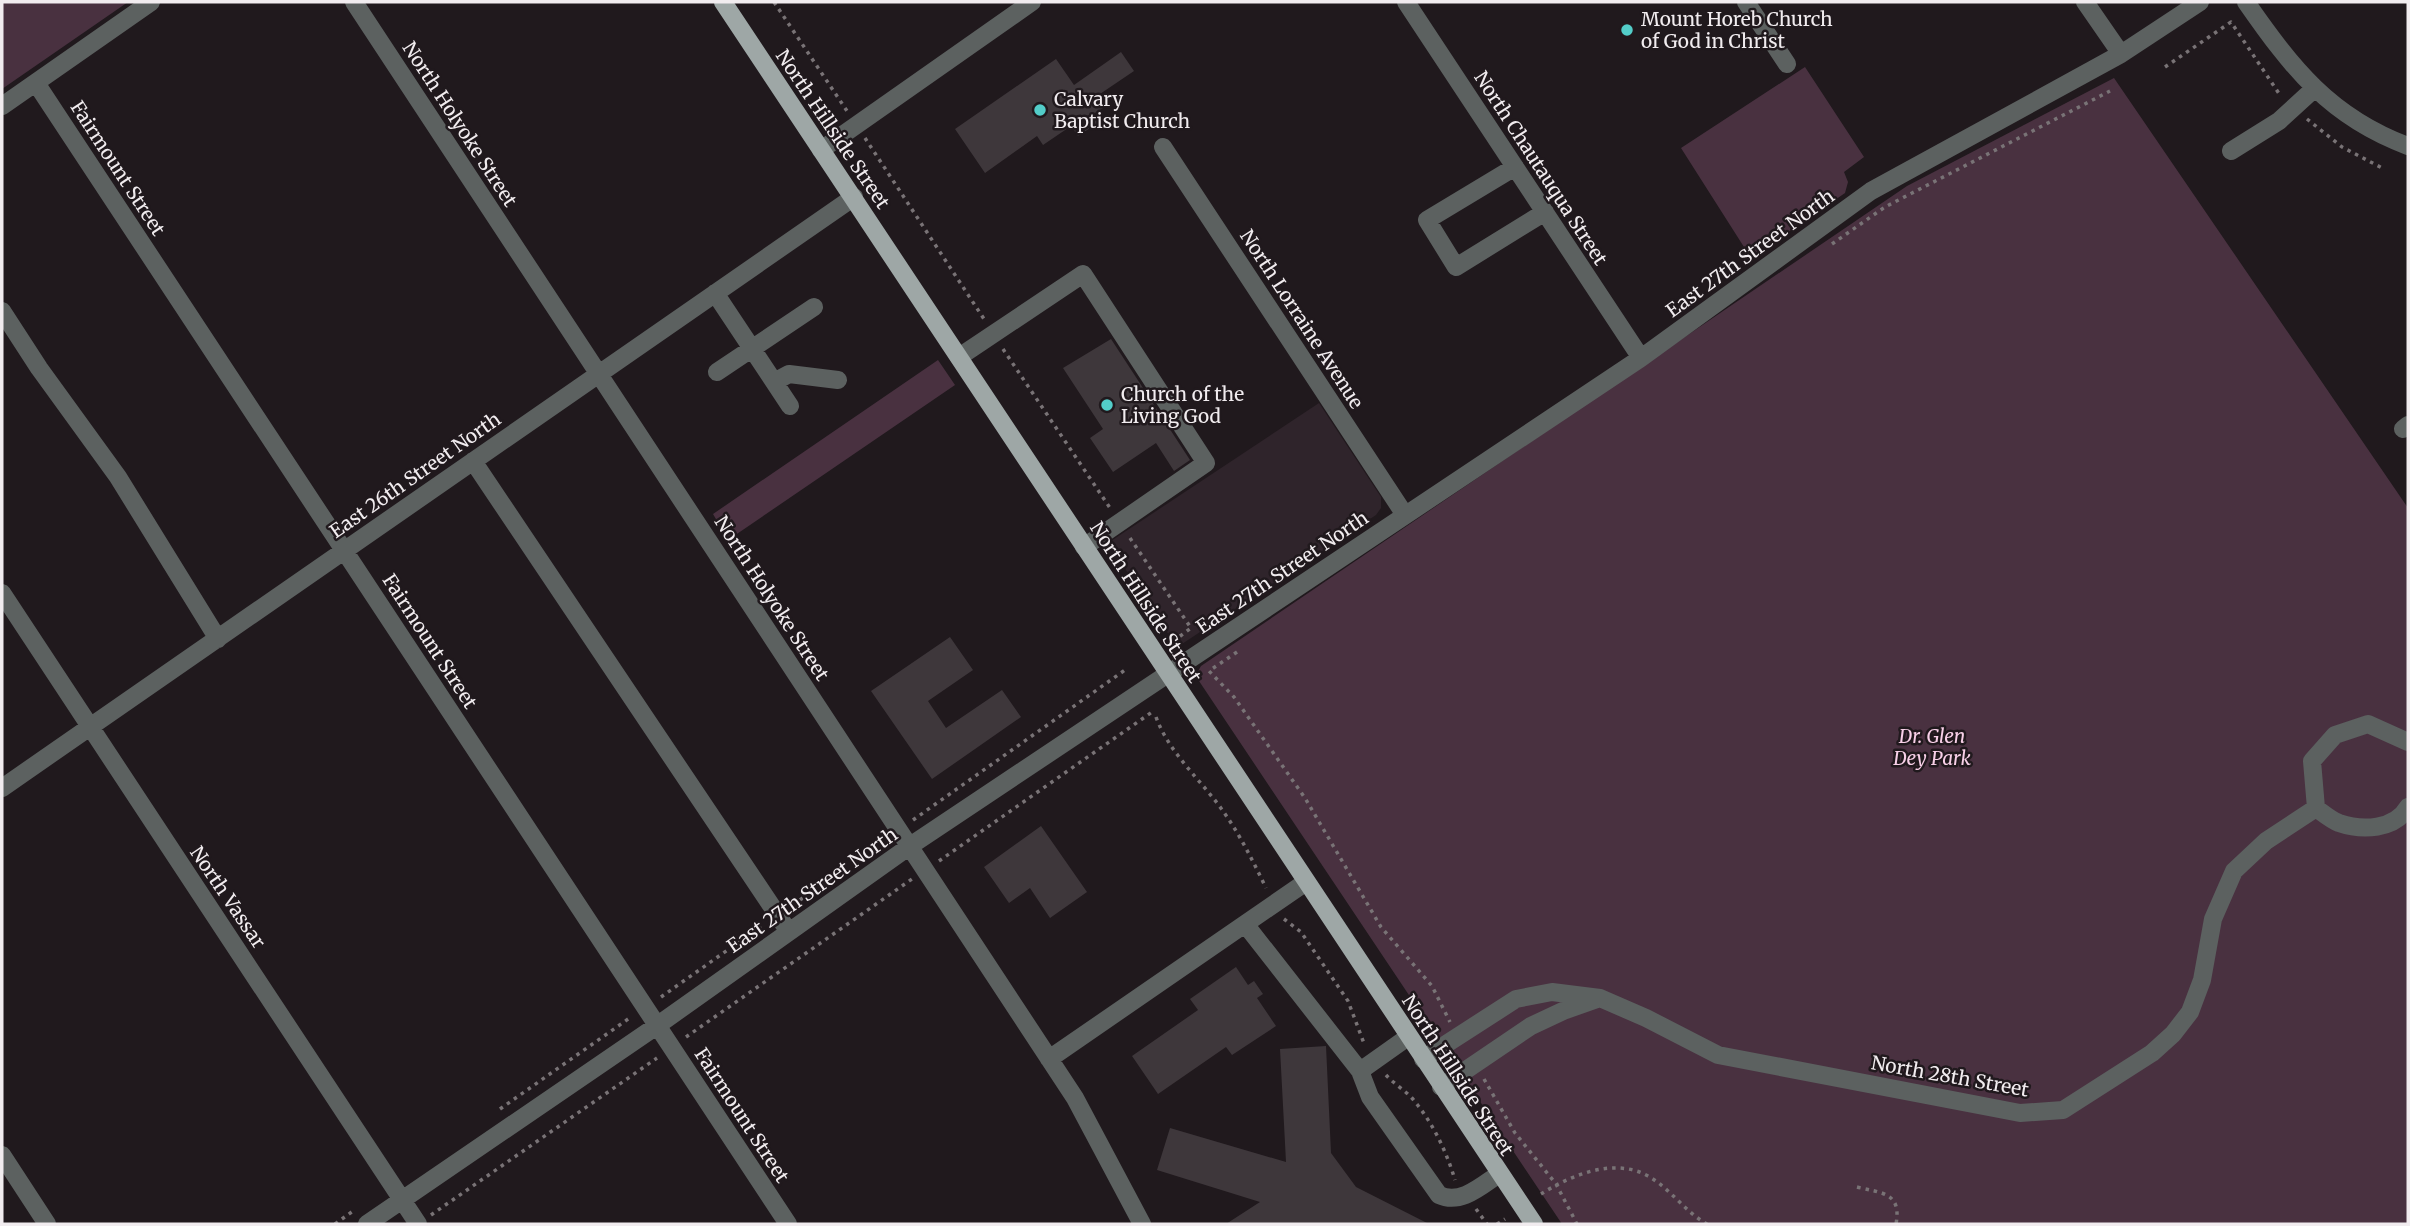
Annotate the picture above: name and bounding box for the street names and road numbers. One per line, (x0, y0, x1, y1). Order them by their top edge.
street label: North Holyoke Street (398, 37, 523, 212)
street label: North Hillside Street (771, 45, 896, 214)
street label: North Chautauqua Street (1469, 66, 1613, 270)
street label: Fairmount Street (65, 96, 171, 240)
street label: East 27th Street North (1661, 184, 1839, 322)
street label: North Lorraine Avenue (1235, 225, 1369, 413)
street label: East 26th Street North (325, 407, 506, 543)
street label: East 27th Street North (1191, 505, 1373, 639)
street label: North Holyoke Street (710, 511, 835, 686)
street label: North Hillside Street (1085, 517, 1207, 687)
street label: Fairmount Street (377, 569, 483, 713)
street label: East 27th Street North (722, 822, 902, 958)
street label: North Vassar (185, 841, 271, 953)
street label: North Hillside Street (1397, 990, 1519, 1160)
street label: Fairmount Street (689, 1043, 795, 1187)
street label: North 28th Street (1869, 1050, 2031, 1102)

